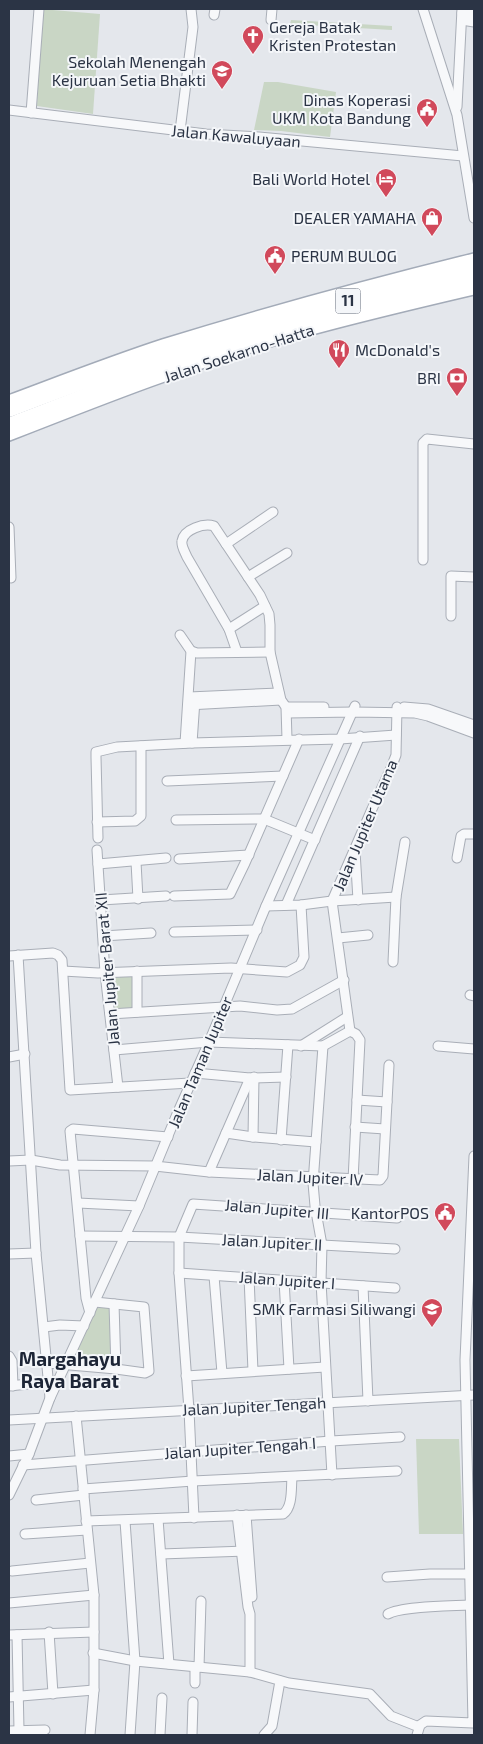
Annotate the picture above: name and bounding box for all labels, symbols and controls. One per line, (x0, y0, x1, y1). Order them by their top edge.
place label: Gereja Batak Kristen Protestan (269, 17, 396, 54)
church icon: Gereja Batak Kristen Protestan (241, 24, 265, 55)
place label: Sekolah Menengah Kejuruan Setia Bhakti (52, 52, 206, 90)
school or university icon: Sekolah Menengah Kejuruan Setia Bhakti (210, 59, 234, 90)
place label: Dinas Koperasi UKM Kota Bandung (272, 90, 411, 127)
public building icon: Dinas Koperasi UKM Kota Bandung (415, 97, 439, 128)
street label: Jalan Kawaluyaan (171, 120, 302, 151)
hotel icon: Bali World Hotel (374, 167, 398, 198)
place label: Bali World Hotel (252, 169, 370, 188)
shop icon: DEALER YAMAHA (420, 206, 444, 237)
place label: DEALER YAMAHA (293, 208, 416, 227)
public building icon: PERUM BULOG (263, 244, 287, 275)
place label: PERUM BULOG (291, 246, 397, 265)
road number: 11 (336, 288, 360, 314)
street label: Jalan Soekarno-Hatta (161, 319, 316, 386)
restaurant icon: McDonald's (327, 338, 351, 369)
place label: McDonald's (355, 340, 440, 359)
bank icon: BRI (445, 366, 469, 397)
place label: BRI (417, 368, 441, 387)
street label: Jalan Jupiter Utama (328, 756, 401, 893)
street label: Jalan Jupiter Barat XII (90, 891, 123, 1047)
street label: Jalan Taman Jupiter (163, 993, 236, 1130)
street label: Jalan Jupiter IV (256, 1164, 364, 1189)
street label: Jalan Jupiter III (224, 1194, 330, 1223)
public building icon: KantorPOS (433, 1201, 457, 1232)
place label: KantorPOS (351, 1203, 429, 1222)
street label: Jalan Jupiter II (221, 1229, 323, 1254)
street label: Jalan Jupiter I (238, 1267, 336, 1292)
school or university icon: SMK Farmasi Siliwangi (420, 1297, 444, 1328)
place label: SMK Farmasi Siliwangi (252, 1299, 416, 1318)
district label: Margahayu Raya Barat (19, 1347, 121, 1393)
street label: Jalan Jupiter Tengah (181, 1392, 327, 1419)
street label: Jalan Jupiter Tengah I (163, 1433, 317, 1462)

